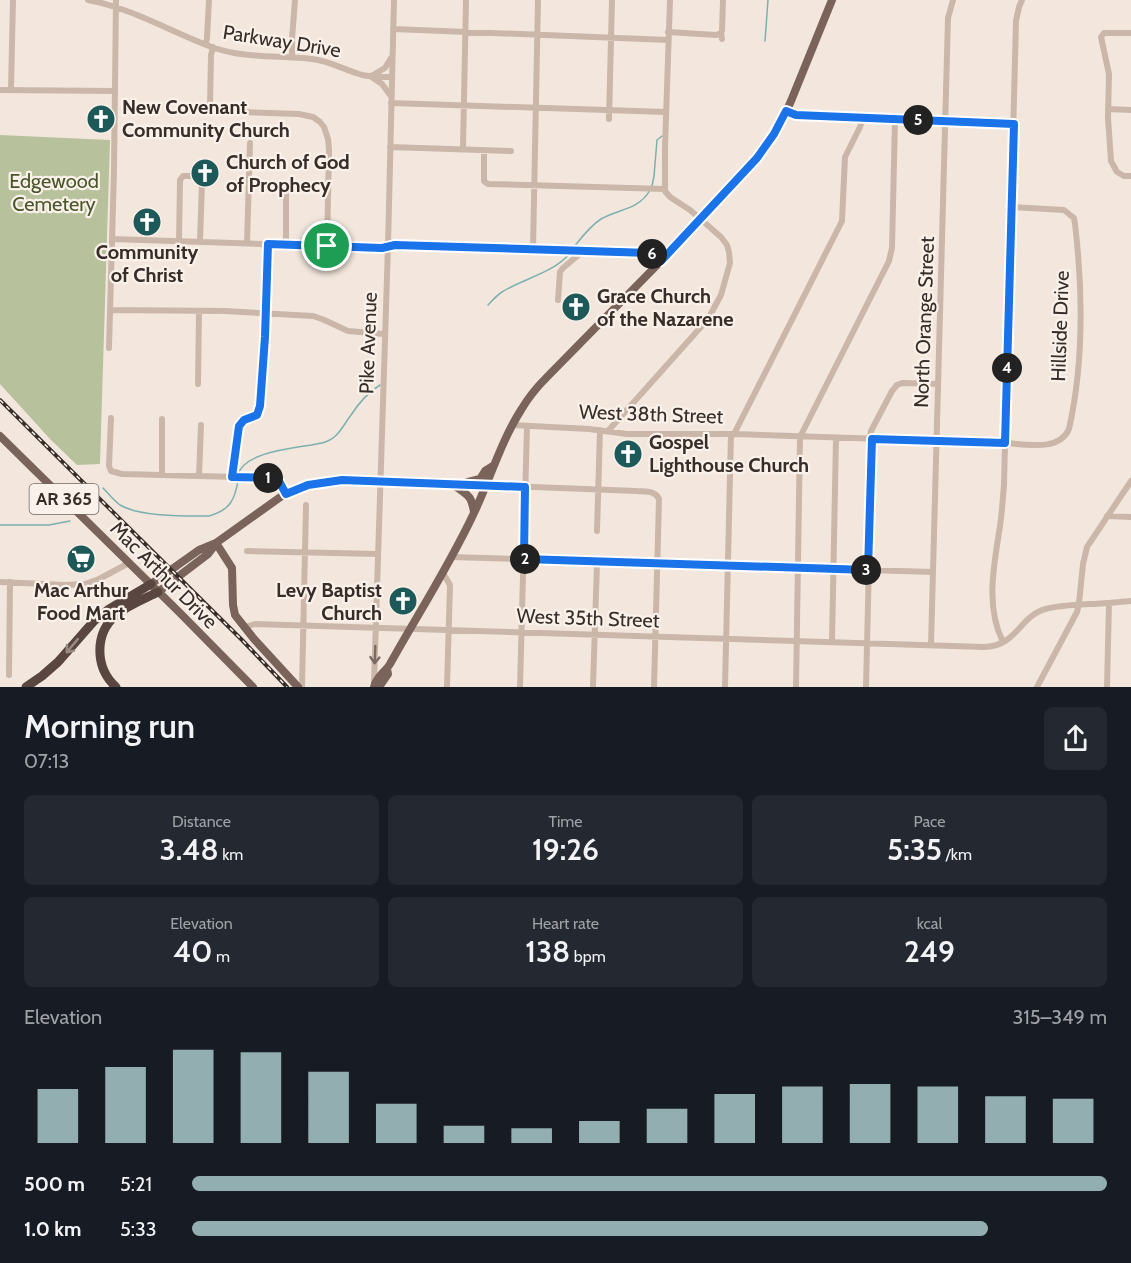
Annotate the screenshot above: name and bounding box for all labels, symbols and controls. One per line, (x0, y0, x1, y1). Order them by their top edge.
street label: Parkway Drive (221, 20, 343, 62)
place label: New Covenant Community Church (122, 95, 290, 142)
church icon: New Covenant Community Church (85, 103, 117, 135)
pin: 5 (903, 105, 933, 135)
text: 5 (914, 110, 922, 129)
place label: Church of God of Prophecy (226, 150, 350, 197)
church icon: Church of God of Prophecy (189, 157, 221, 189)
park label: Edgewood Cemetery (9, 169, 99, 216)
church icon: Community of Christ (131, 206, 163, 238)
pin (301, 220, 352, 271)
icon: arrive (310, 229, 343, 262)
street label: North Orange Street (909, 236, 939, 408)
pin: 6 (637, 239, 667, 269)
place label: Community of Christ (96, 240, 199, 287)
text: 6 (648, 244, 657, 263)
street label: Hillside Drive (1046, 270, 1074, 382)
place label: Grace Church of the Nazarene (597, 284, 734, 331)
street label: Pike Avenue (354, 291, 382, 395)
church icon: Grace Church of the Nazarene (560, 291, 592, 323)
pin: 4 (992, 353, 1022, 383)
text: 4 (1002, 358, 1012, 377)
street label: West 38th Street (578, 399, 724, 429)
place label: Gospel Lighthouse Church (649, 430, 809, 477)
church icon: Gospel Lighthouse Church (612, 438, 644, 470)
pin: 1 (253, 463, 283, 493)
text: 1 (265, 468, 271, 487)
road number: AR 365 (29, 484, 98, 514)
street label: Mac Arthur Drive (105, 516, 223, 634)
supermarket icon: Mac Arthur Food Mart (65, 543, 97, 575)
pin: 2 (510, 544, 540, 574)
text: 2 (521, 549, 529, 568)
pin: 3 (851, 555, 881, 585)
text: 3 (862, 560, 870, 579)
place label: Mac Arthur Food Mart (34, 578, 129, 625)
place label: Levy Baptist Church (276, 578, 382, 625)
church icon: Levy Baptist Church (387, 585, 419, 617)
street label: West 35th Street (516, 604, 660, 632)
one-way arrow (65, 638, 79, 653)
one-way arrow (369, 645, 380, 665)
text: Morning run (24, 706, 195, 746)
button: share (1044, 707, 1107, 770)
text: 07:13 (24, 749, 69, 773)
text: Distance (172, 812, 231, 831)
text: Time (549, 812, 583, 831)
text: Pace (914, 812, 945, 831)
text: 3.48 (160, 831, 219, 868)
text: 19:26 (532, 831, 599, 868)
text: 5:35 (887, 831, 942, 868)
text: km (219, 845, 243, 864)
text: /km (942, 845, 972, 864)
text: Elevation (170, 914, 233, 933)
text: Heart rate (532, 914, 599, 933)
text: kcal (917, 914, 942, 933)
text: 40 (173, 933, 212, 970)
text: 138 (525, 933, 570, 970)
text: 249 (904, 933, 955, 970)
text: m (212, 947, 230, 966)
text: bpm (570, 947, 606, 966)
text: Elevation (24, 1005, 102, 1029)
text: 315–349 m (1012, 1005, 1107, 1029)
text: 500 m (24, 1172, 85, 1196)
text: 5:21 (120, 1172, 152, 1196)
text: 1.0 km (24, 1217, 81, 1241)
text: 5:33 (120, 1217, 157, 1241)

